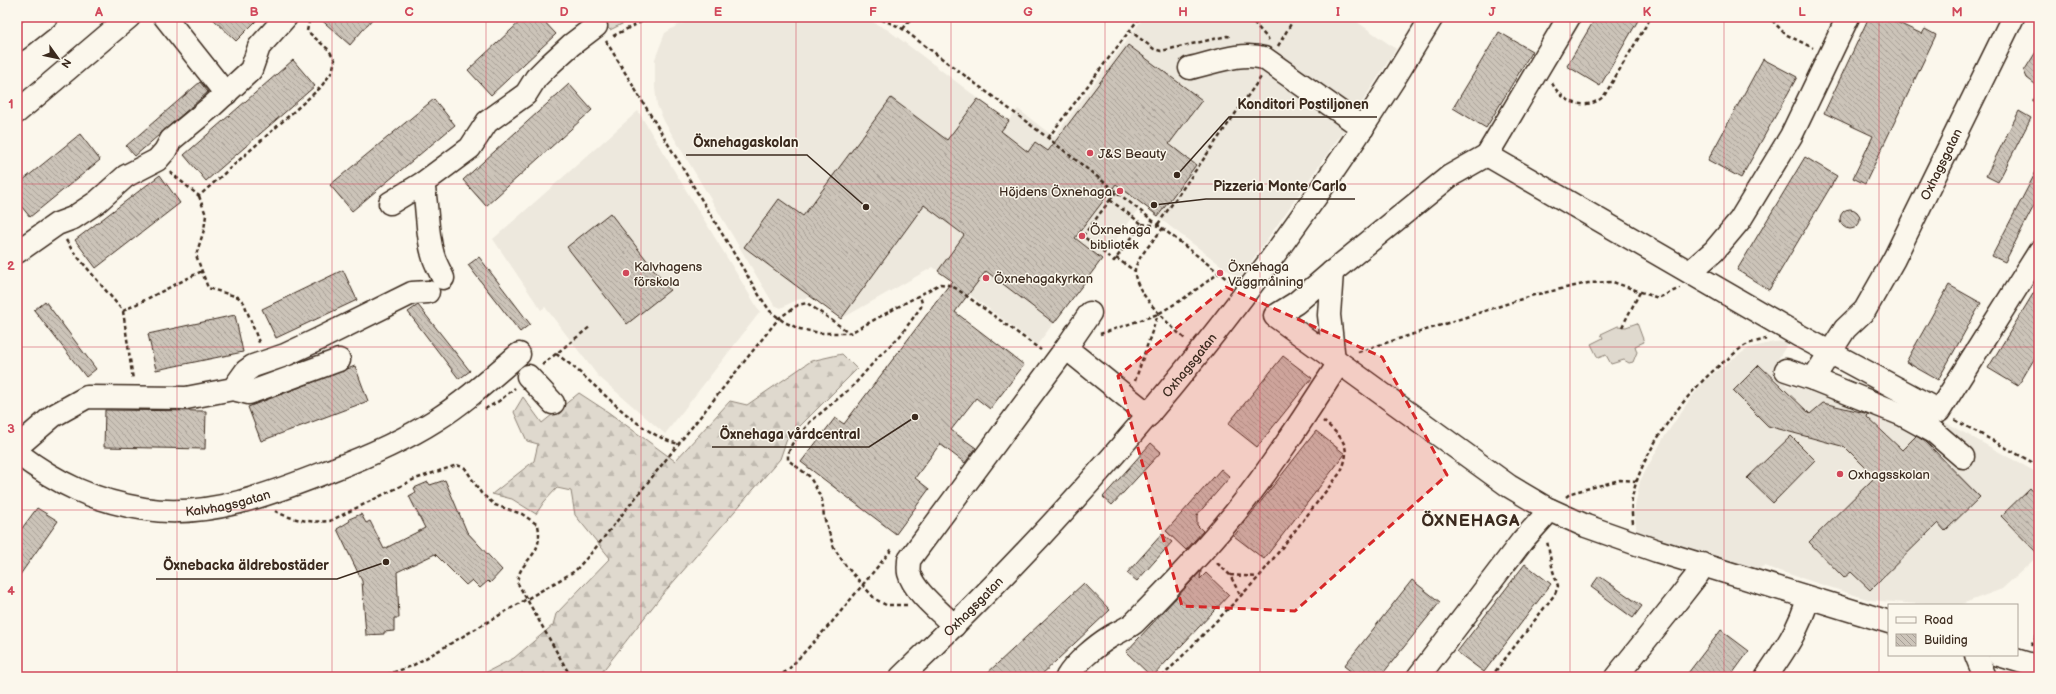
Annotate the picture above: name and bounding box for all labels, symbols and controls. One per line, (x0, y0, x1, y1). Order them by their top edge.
text: A (94, 4, 103, 20)
text: B (249, 4, 259, 20)
text: C (404, 4, 414, 20)
text: D (559, 4, 569, 20)
text: E (714, 4, 723, 20)
text: F (869, 4, 877, 20)
text: G (1023, 4, 1033, 20)
text: H (1178, 4, 1188, 20)
text: I (1336, 4, 1340, 20)
text: J (1488, 4, 1496, 20)
text: K (1643, 4, 1652, 20)
text: L (1798, 4, 1806, 20)
text: M (1951, 4, 1963, 20)
north arrow (38, 38, 78, 78)
text: N (58, 56, 74, 70)
callout: Konditori Postiljonen (1229, 91, 1377, 117)
text: 1 (8, 96, 14, 112)
text: Konditori Postiljonen (1237, 96, 1369, 113)
street label: Oxhagsgatan (1917, 126, 1966, 203)
callout: Öxnehagaskolan (686, 129, 807, 155)
text: Öxnehagaskolan (693, 133, 799, 151)
place label: J&S Beauty (1098, 146, 1166, 162)
marker: J&S Beauty (1085, 148, 1095, 158)
callout: Pizzeria Monte Carlo (1206, 173, 1355, 199)
text: Pizzeria Monte Carlo (1213, 178, 1347, 195)
place label: Höjdens Öxnehaga (999, 184, 1112, 200)
marker: Höjdens Öxnehaga (1115, 186, 1125, 196)
place label: Öxnehaga bibliotek (1090, 222, 1151, 253)
marker: Öxnehaga bibliotek (1077, 231, 1087, 241)
text: 2 (7, 258, 15, 274)
place label: Kalvhagens förskola (634, 259, 703, 290)
place label: Öxnehaga Väggmålning (1228, 259, 1304, 290)
marker: Kalvhagens förskola (621, 268, 631, 278)
marker: Öxnehaga Väggmålning (1215, 268, 1225, 278)
place label: Öxnehagakyrkan (994, 271, 1093, 287)
marker: Öxnehagakyrkan (981, 273, 991, 283)
street label: Oxhagsgatan (1159, 330, 1220, 401)
text: 3 (7, 421, 15, 437)
callout: Öxnehaga vårdcentral (712, 421, 869, 447)
text: Öxnehaga vårdcentral (720, 425, 860, 443)
place label: Oxhagsskolan (1848, 467, 1930, 483)
marker: Oxhagsskolan (1835, 469, 1845, 479)
street label: Kalvhagsgatan (185, 486, 273, 520)
district label: ÖXNEHAGA (1421, 510, 1521, 531)
callout: Öxnebacka äldrebostäder (156, 553, 337, 579)
text: Öxnebacka äldrebostäder (163, 556, 329, 574)
street label: Oxhagsgatan (941, 574, 1007, 640)
text: 4 (7, 583, 15, 599)
legend (1888, 604, 2018, 656)
text: Road (1924, 613, 1953, 628)
text: Building (1924, 633, 1968, 648)

